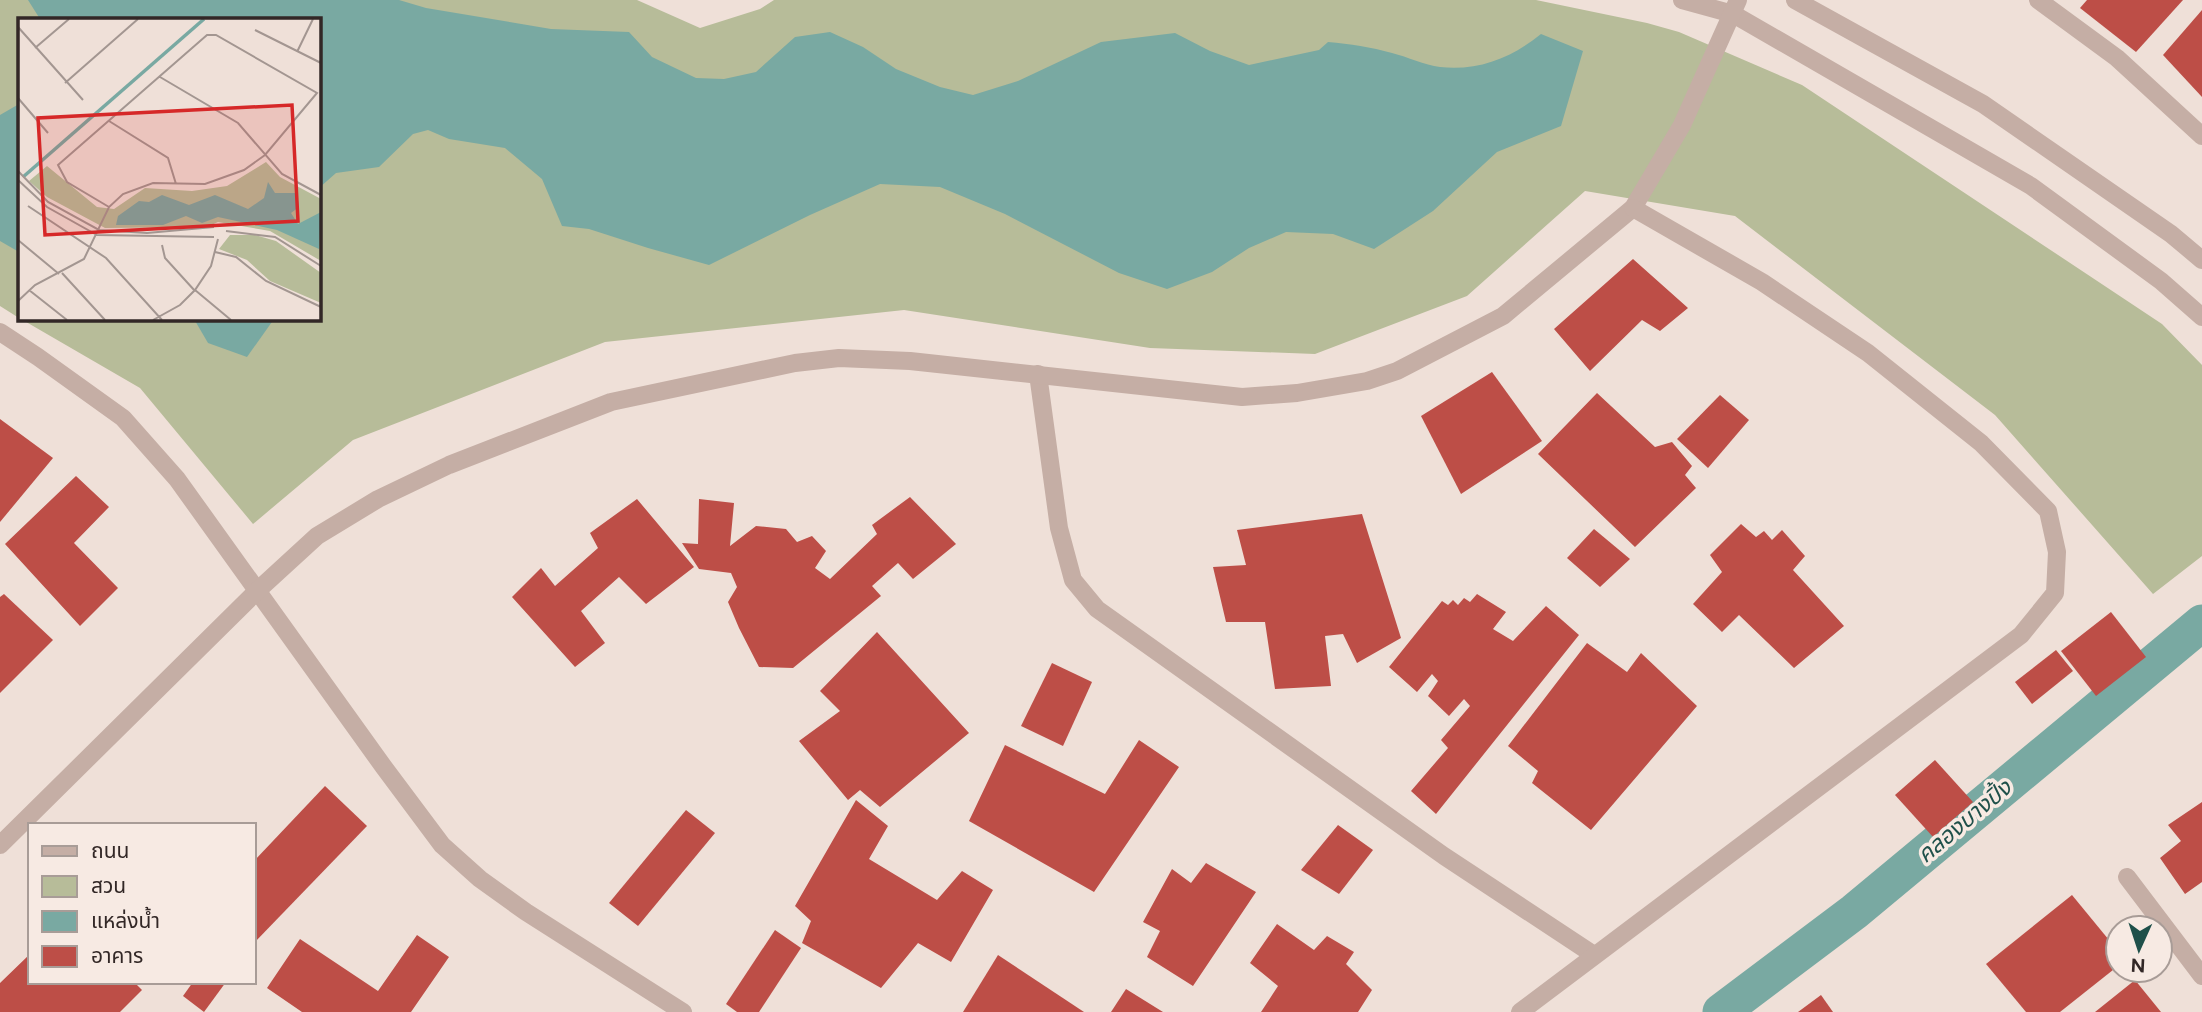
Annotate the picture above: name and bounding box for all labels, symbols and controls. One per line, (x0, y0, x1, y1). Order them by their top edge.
inset map (18, 18, 320, 320)
water label: คลองบางปิ้ง (1911, 772, 2018, 869)
legend (28, 823, 256, 984)
text: ถนน (91, 838, 129, 863)
text: สวน (91, 873, 126, 898)
text: แหล่งน้ำ (91, 906, 160, 933)
north arrow (2104, 914, 2174, 984)
text: อาคาร (91, 943, 143, 968)
text: N (2130, 954, 2146, 977)

